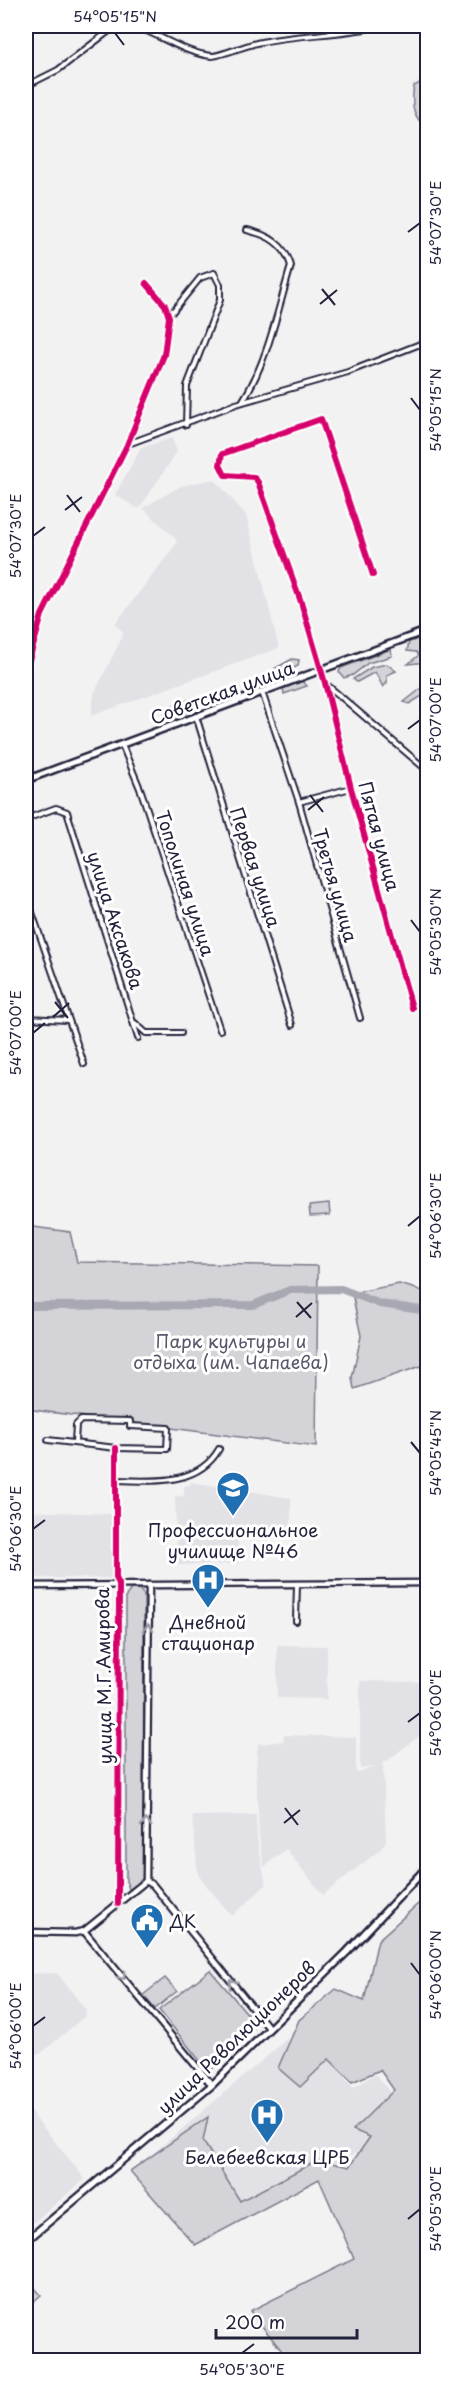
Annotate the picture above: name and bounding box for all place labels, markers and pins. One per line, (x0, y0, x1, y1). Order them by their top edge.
school or university icon: Профессиональное училище №46 (215, 1470, 251, 1517)
place label: Профессиональное училище №46 (148, 1516, 318, 1564)
hospital icon: Дневной стационар (190, 1562, 226, 1609)
place label: Дневной стационар (161, 1608, 255, 1656)
public building icon: ДК (129, 1902, 165, 1949)
place label: ДК (169, 1907, 196, 1934)
hospital icon: Белебеевская ЦРБ (249, 2097, 285, 2144)
place label: Белебеевская ЦРБ (185, 2143, 349, 2170)

